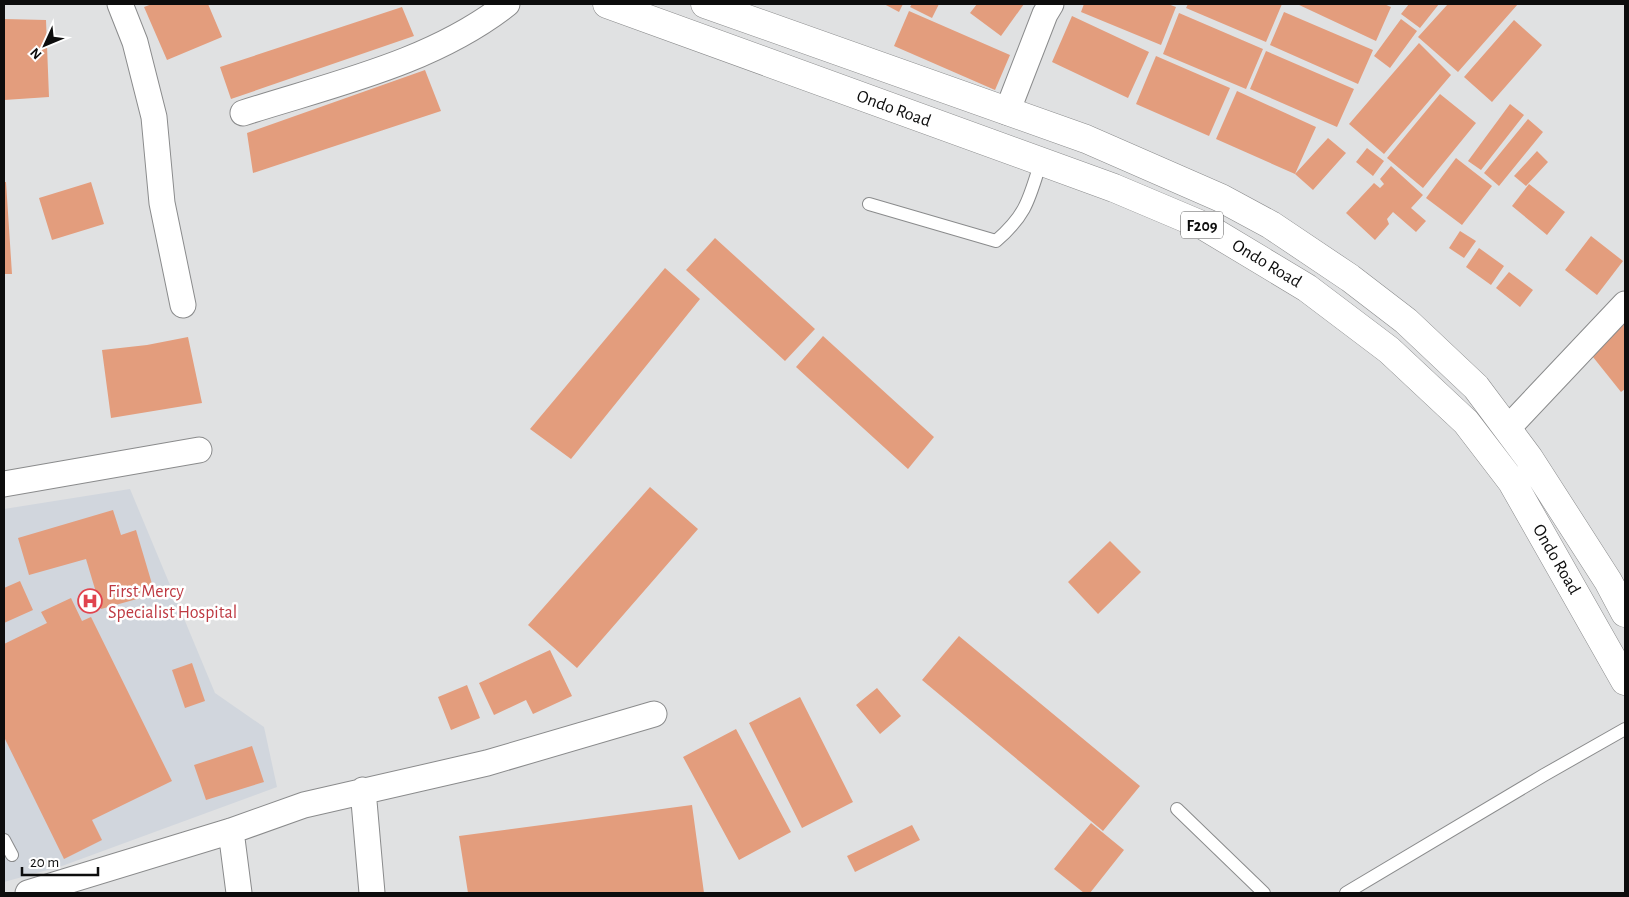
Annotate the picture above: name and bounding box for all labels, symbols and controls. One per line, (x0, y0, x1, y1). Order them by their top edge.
north arrow (20, 20, 70, 70)
text: N (28, 45, 45, 62)
street label: Ondo Road (854, 87, 933, 131)
road number: F209 (1181, 212, 1223, 238)
street label: Ondo Road (1229, 236, 1304, 292)
street label: Ondo Road (1529, 521, 1583, 598)
place label: First Mercy Specialist Hospital (108, 583, 237, 622)
hospital icon: First Mercy Specialist Hospital (77, 588, 103, 614)
scale bar (22, 844, 99, 876)
text: 20 m (30, 855, 59, 870)

